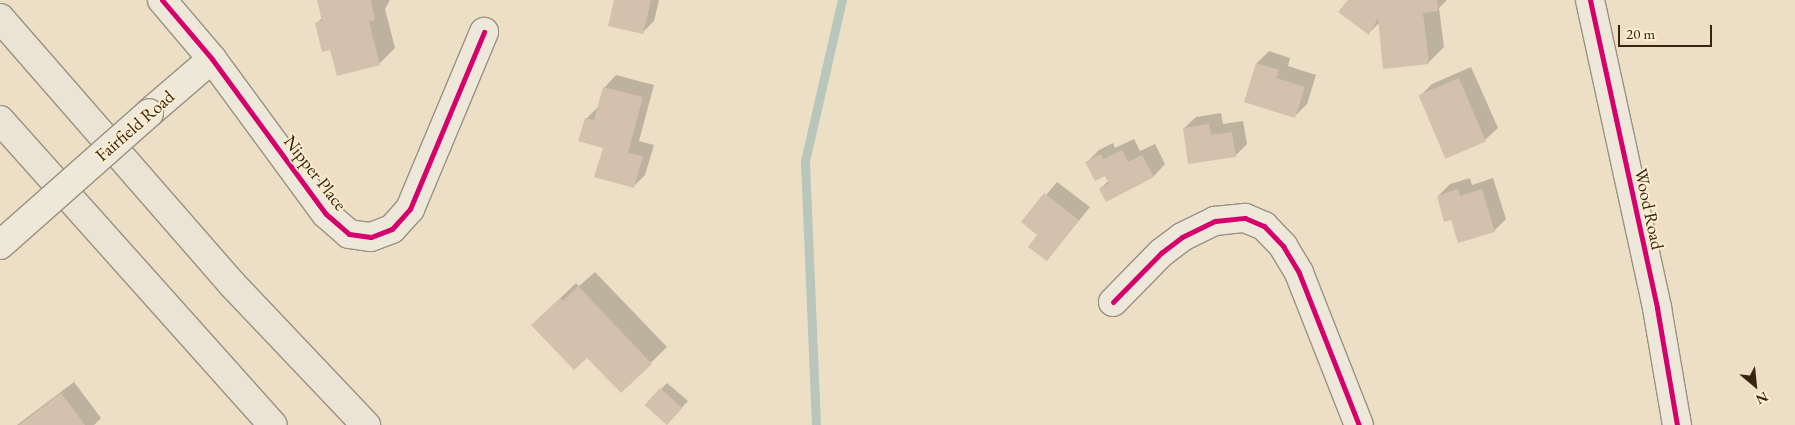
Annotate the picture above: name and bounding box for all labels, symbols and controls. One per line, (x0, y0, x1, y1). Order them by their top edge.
scale bar (1620, 15, 1714, 47)
text: 20 m (1626, 24, 1655, 43)
street label: Fairfield Road (91, 86, 179, 166)
street label: Nipper Place (279, 131, 351, 215)
street label: Wood Road (1630, 166, 1668, 252)
north arrow (1730, 360, 1780, 410)
text: N (1753, 388, 1771, 409)

